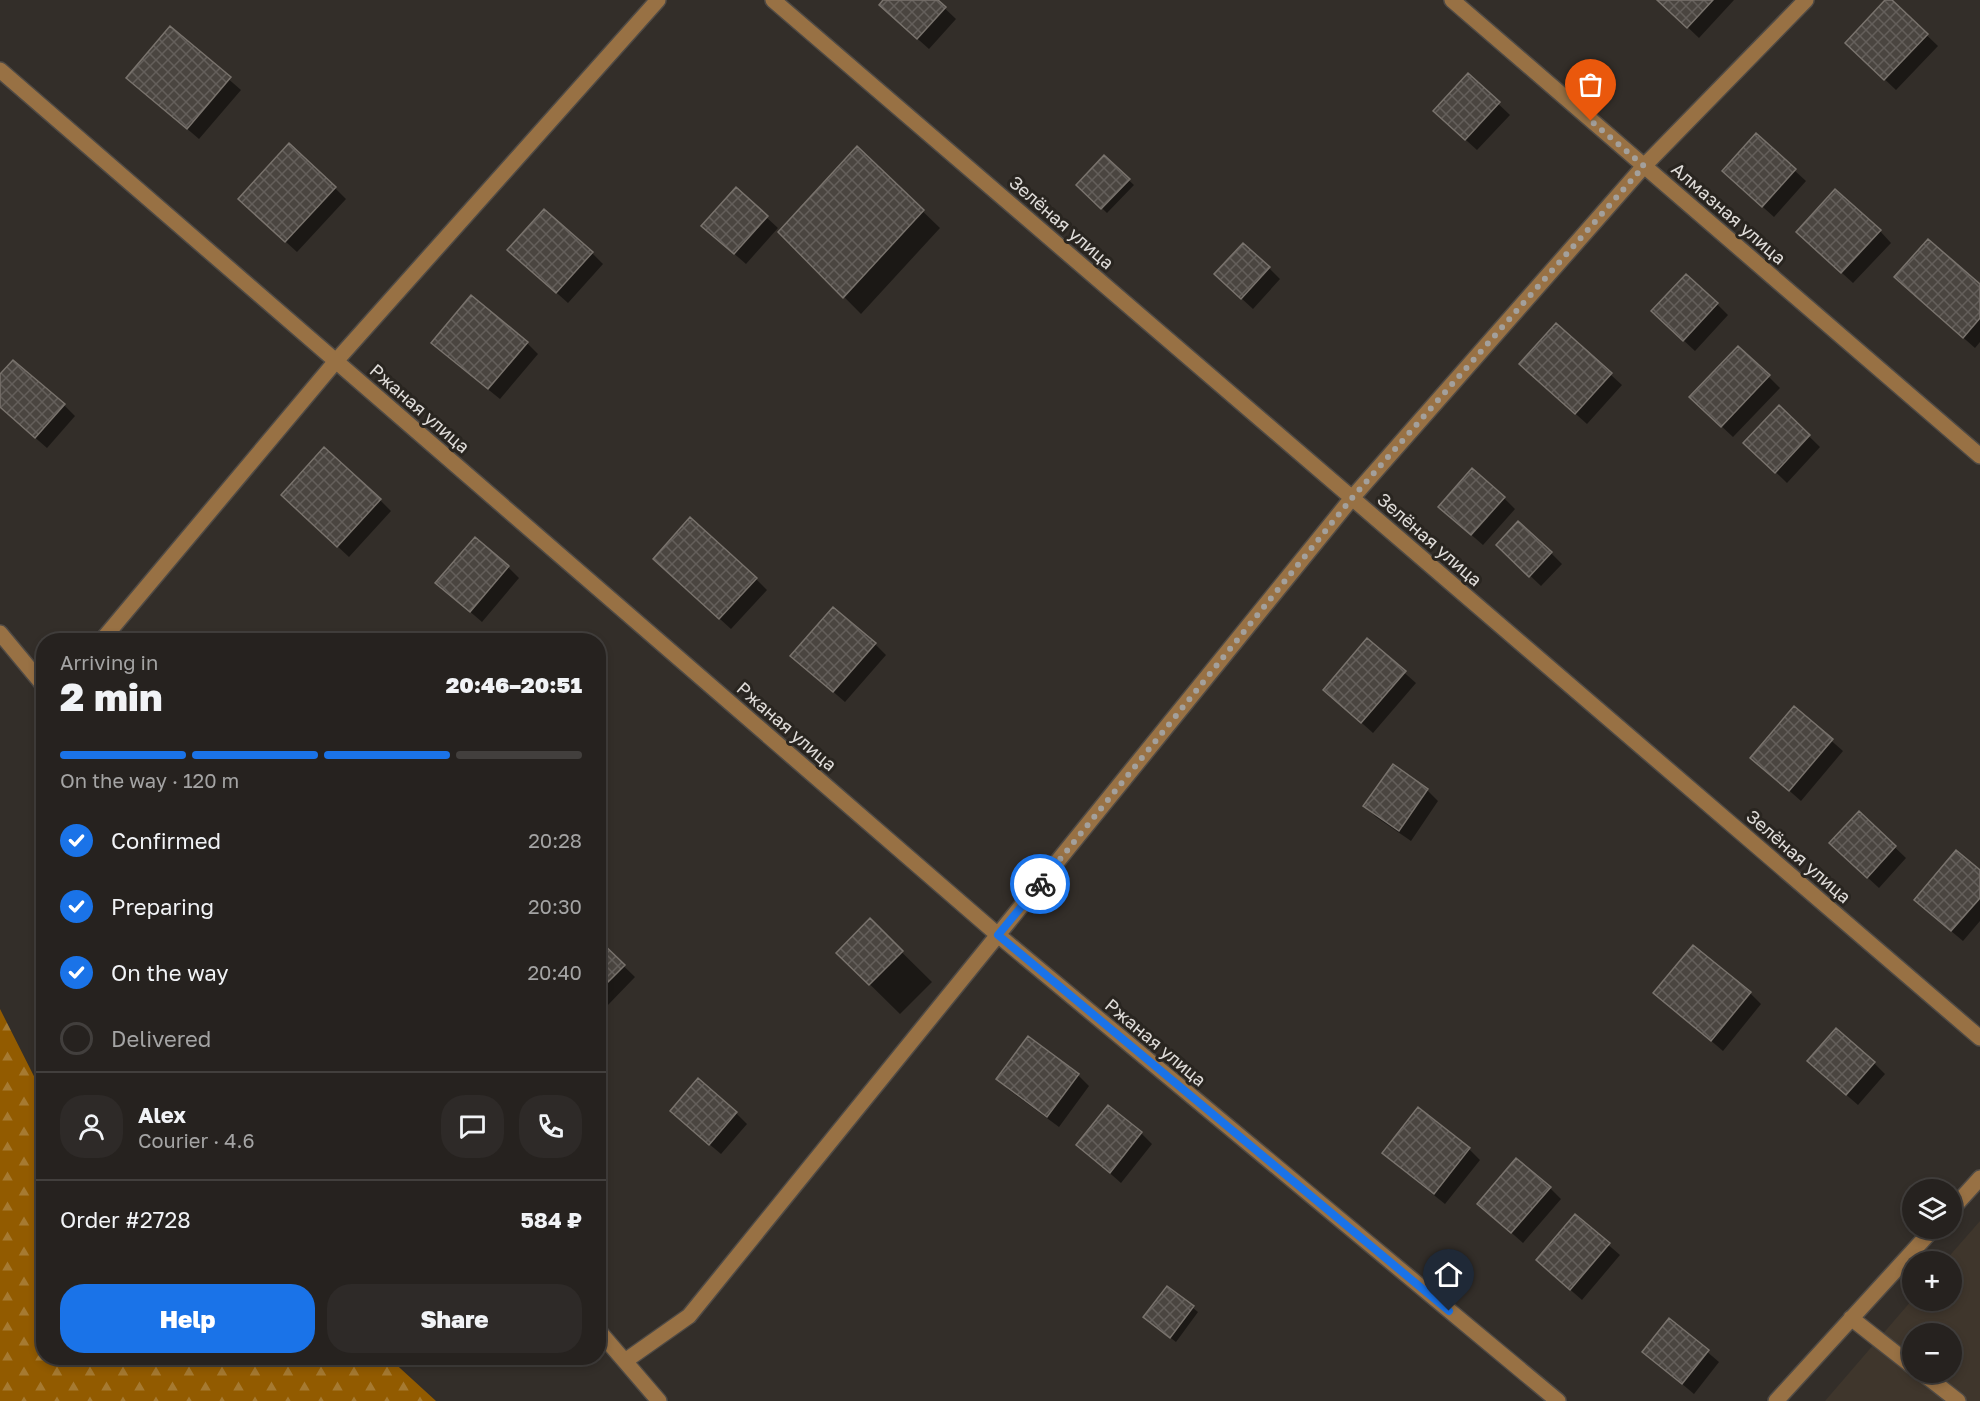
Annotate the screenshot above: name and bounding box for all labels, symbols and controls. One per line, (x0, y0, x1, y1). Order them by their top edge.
pin (1565, 59, 1616, 121)
icon: bag (1574, 68, 1607, 101)
street label: Алмазная улица (1667, 157, 1791, 269)
street label: Зелёная улица (1005, 171, 1119, 273)
street label: Ржаная улица (366, 359, 474, 457)
street label: Зелёная улица (1373, 488, 1487, 590)
text: Arriving in (60, 650, 158, 674)
text: 20:46–20:51 (446, 671, 582, 698)
text: 2 min (60, 673, 163, 720)
street label: Ржаная улица (733, 677, 841, 775)
text: On the way · 120 m (60, 768, 239, 792)
street label: Зелёная улица (1742, 805, 1856, 907)
icon: check (60, 824, 93, 857)
text: Confirmed (111, 827, 221, 854)
text: 20:28 (528, 828, 582, 852)
courier (1010, 854, 1070, 914)
icon: bike (1024, 868, 1057, 901)
icon: check (60, 890, 93, 923)
text: Preparing (111, 893, 214, 920)
text: 20:30 (528, 894, 582, 918)
icon: check (60, 956, 93, 989)
text: On the way (111, 959, 229, 986)
text: 20:40 (527, 960, 582, 984)
street label: Ржаная улица (1101, 993, 1211, 1091)
text: Delivered (111, 1025, 211, 1052)
button: person (60, 1095, 123, 1158)
button: chat (441, 1095, 504, 1158)
button: phone (519, 1095, 582, 1158)
text: Alex (138, 1101, 186, 1128)
text: Courier · 4.6 (138, 1128, 255, 1152)
map controls (1902, 1179, 1962, 1383)
button: layers (1902, 1179, 1962, 1239)
text: Order #2728 (60, 1206, 191, 1233)
text: 584 ₽ (520, 1206, 582, 1233)
pin (1423, 1249, 1474, 1311)
button: + (1902, 1251, 1962, 1311)
icon: home (1432, 1258, 1465, 1291)
button: Help (60, 1284, 315, 1353)
button: Share (327, 1284, 582, 1353)
button: − (1902, 1323, 1962, 1383)

